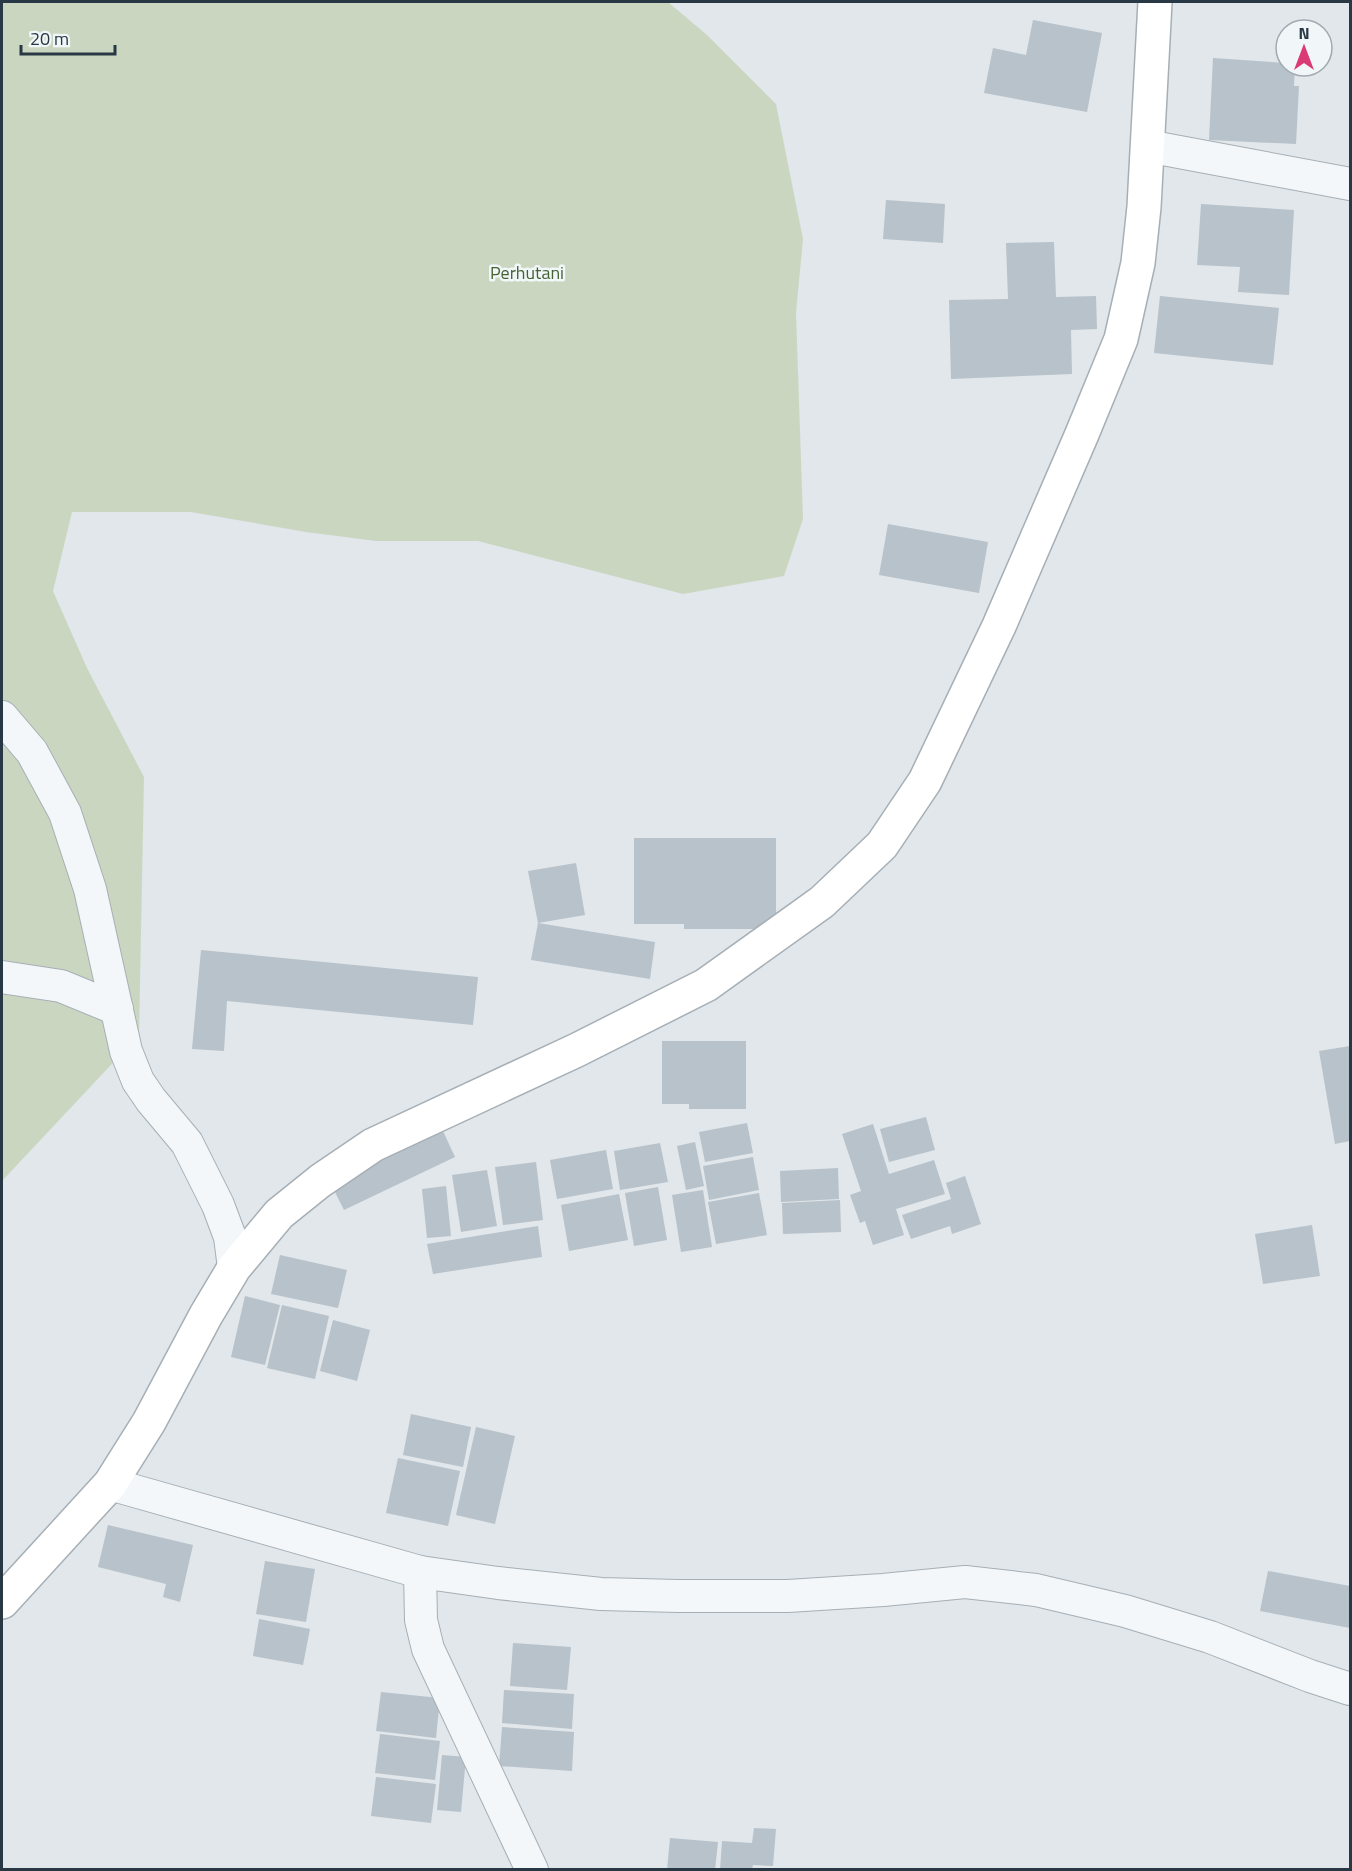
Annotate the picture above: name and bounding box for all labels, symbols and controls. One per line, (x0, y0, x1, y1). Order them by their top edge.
scale bar (21, 18, 116, 56)
north arrow (1274, 18, 1334, 78)
text: N (1298, 21, 1310, 45)
text: 20 m (30, 25, 69, 52)
park label: Perhutani (490, 259, 564, 286)

